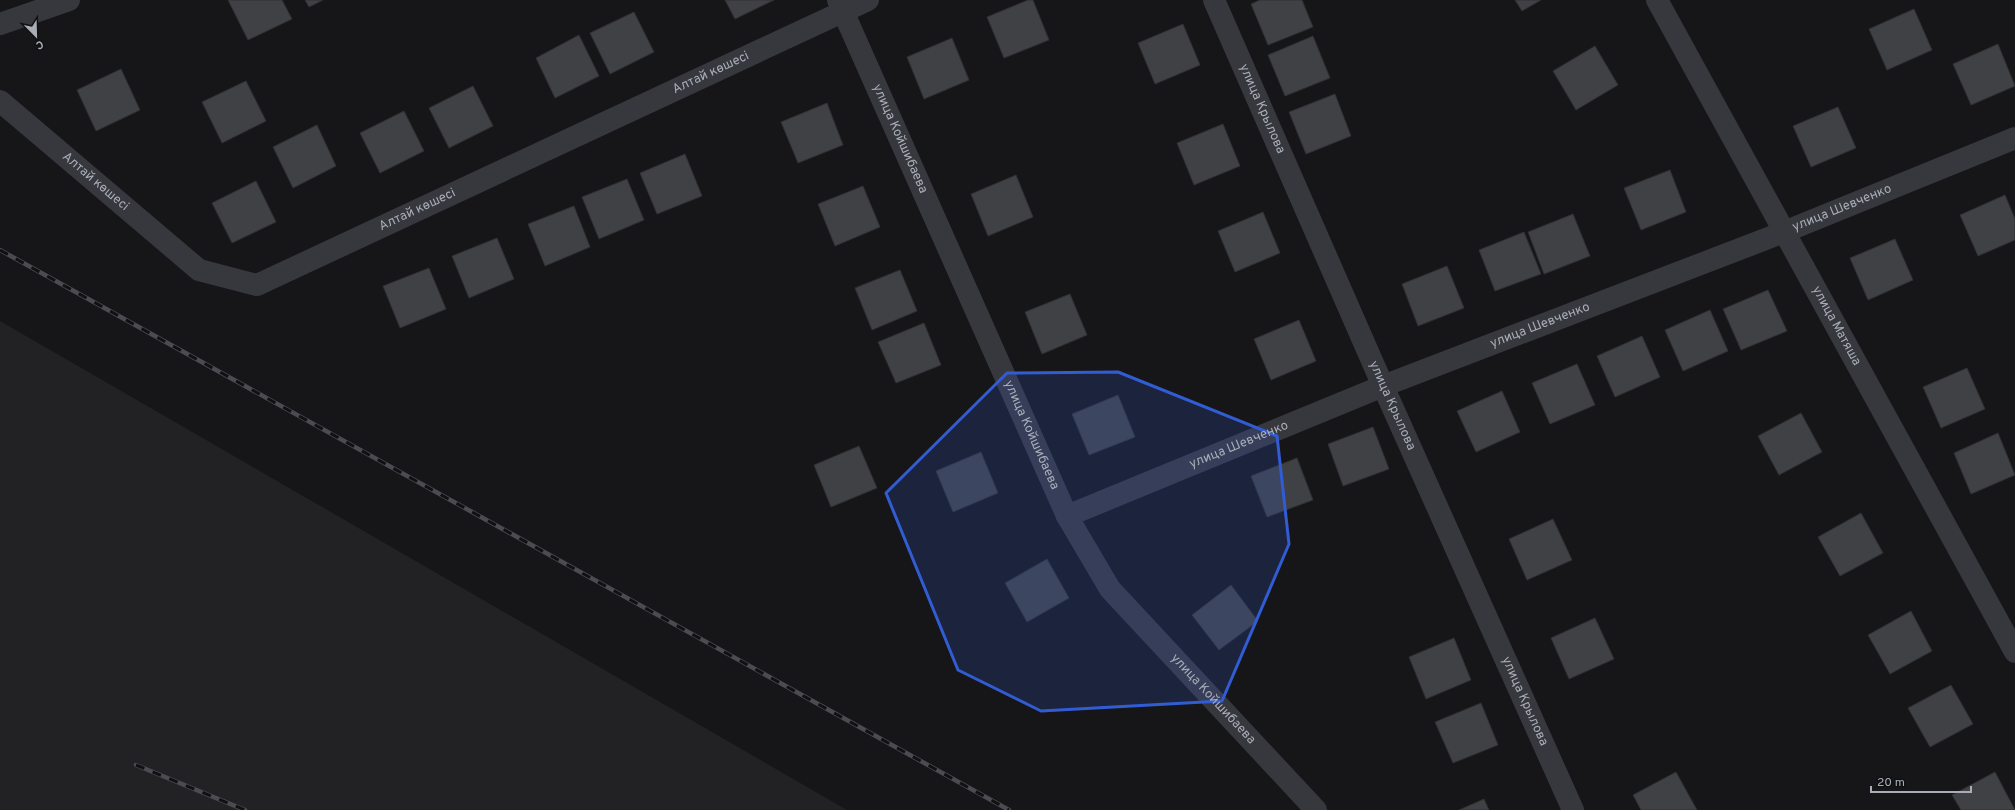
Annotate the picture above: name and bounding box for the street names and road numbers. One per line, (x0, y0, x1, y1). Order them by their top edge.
street label: Алтай көшесі (670, 48, 752, 98)
street label: улица Крылова (1235, 62, 1288, 156)
street label: улица Койшибаева (868, 82, 931, 196)
street label: Алтай көшесі (59, 149, 132, 215)
street label: улица Шевченко (1790, 181, 1894, 236)
street label: Алтай көшесі (377, 185, 458, 235)
street label: улица Матяша (1808, 284, 1864, 369)
street label: улица Шевченко (1488, 299, 1592, 352)
street label: улица Крылова (1365, 359, 1419, 453)
street label: улица Койшибаева (1000, 378, 1062, 492)
street label: улица Шевченко (1187, 418, 1291, 473)
street label: улица Койшибаева (1167, 651, 1259, 748)
street label: улица Крылова (1497, 654, 1551, 749)

